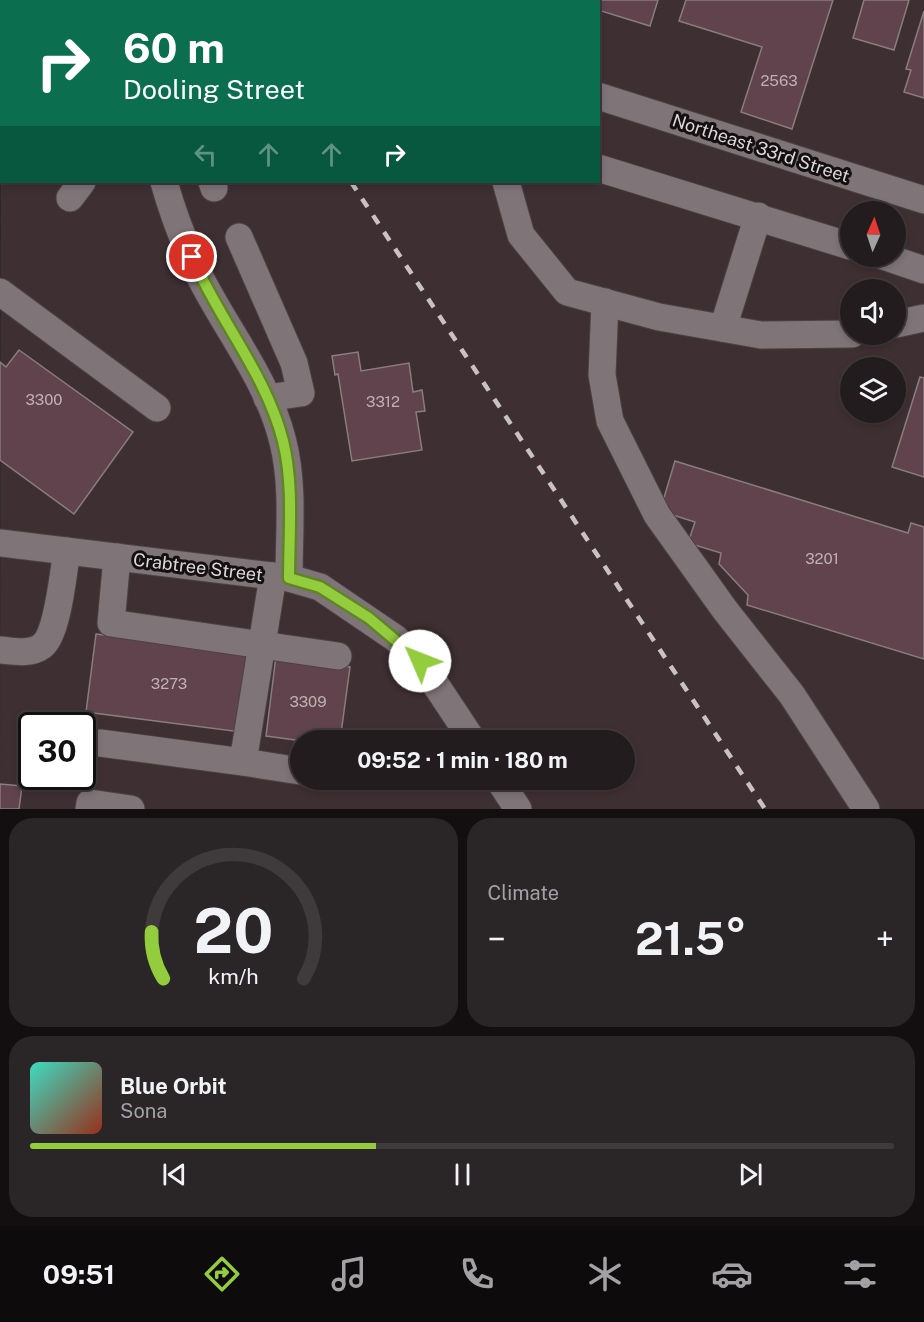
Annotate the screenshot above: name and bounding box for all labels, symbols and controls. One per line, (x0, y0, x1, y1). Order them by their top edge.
text: 60 m (123, 23, 225, 72)
icon: right (24, 24, 102, 102)
house number: 2563 (760, 72, 798, 89)
text: Dooling Street (123, 73, 305, 105)
street label: Northeast 33rd Street (670, 109, 852, 187)
icon: left (189, 138, 222, 171)
icon: ahead (252, 138, 285, 171)
icon: ahead (315, 138, 348, 171)
icon: right (378, 138, 411, 171)
north arrow (840, 201, 906, 267)
map controls (840, 201, 906, 423)
pin (166, 231, 217, 282)
icon: arrive (175, 240, 208, 273)
button: sound (840, 279, 906, 345)
button: layers (840, 357, 906, 423)
house number: 3300 (26, 391, 62, 408)
house number: 3312 (366, 393, 400, 410)
street label: Crabtree Street (132, 549, 264, 585)
house number: 3201 (805, 550, 839, 567)
position arrow (388, 629, 452, 693)
house number: 3273 (151, 675, 187, 692)
house number: 3309 (289, 693, 327, 710)
speed limit sign: 30 (18, 712, 96, 790)
text: 09:52 · 1 min · 180 m (357, 747, 568, 773)
text: Climate (488, 881, 559, 905)
text: 20 (193, 894, 273, 967)
text: 21.5° (635, 912, 747, 965)
text: − (488, 920, 506, 958)
text: + (876, 920, 894, 958)
text: km/h (208, 965, 258, 990)
text: Blue Orbit (120, 1073, 227, 1099)
text: Sona (120, 1099, 167, 1123)
icon: previous (158, 1158, 191, 1191)
icon: pause (446, 1158, 479, 1191)
icon: next (734, 1158, 767, 1191)
icon: directions (201, 1253, 243, 1295)
icon: music (328, 1253, 370, 1295)
icon: phone (456, 1253, 498, 1295)
icon: climate (584, 1253, 626, 1295)
icon: car (711, 1253, 753, 1295)
icon: filters (839, 1253, 881, 1295)
text: 09:51 (43, 1258, 115, 1290)

